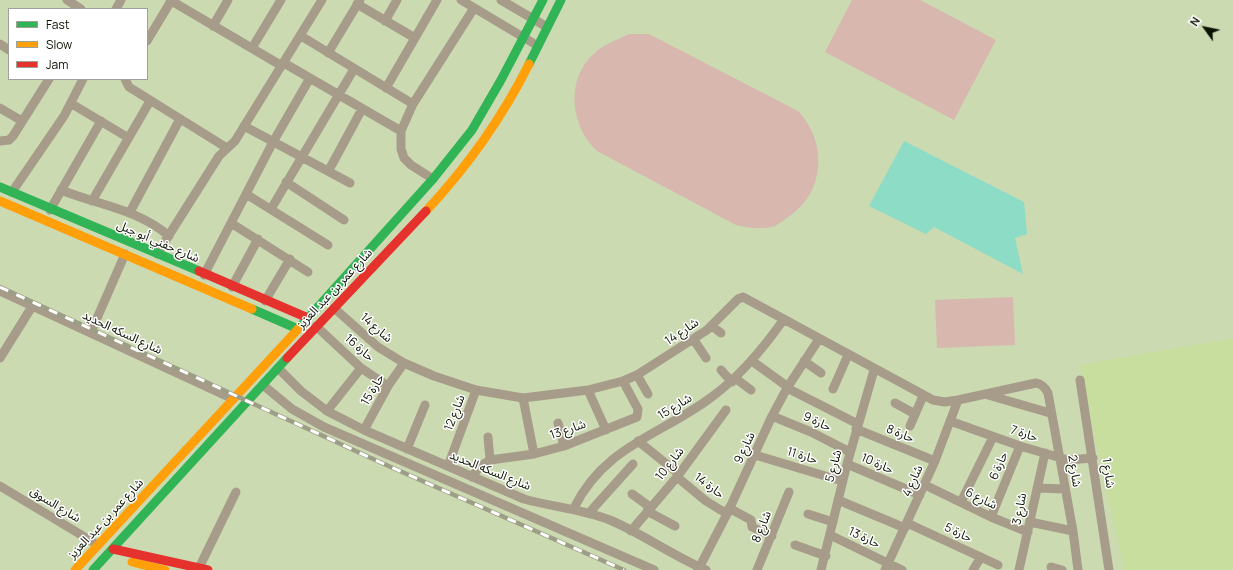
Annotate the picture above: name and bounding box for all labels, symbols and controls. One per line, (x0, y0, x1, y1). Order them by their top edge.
legend (8, 8, 148, 80)
north arrow (1185, 8, 1225, 48)
text: N (1186, 14, 1203, 29)
text: Fast (46, 16, 70, 33)
text: Slow (46, 36, 72, 53)
text: Jam (46, 56, 68, 73)
street label: شارع حفني أبو جبل (115, 218, 201, 266)
street label: شارع عمر بن عبد العزيز (294, 246, 376, 332)
street label: شارع السكه الحديد (80, 308, 164, 358)
street label: شارع 14 (357, 310, 395, 346)
street label: شارع 14 (662, 316, 702, 348)
street label: حارة 16 (341, 331, 377, 365)
street label: حارة 15 (358, 372, 388, 408)
street label: شارع 15 (655, 391, 695, 423)
street label: شارع 12 (442, 393, 468, 433)
street label: حارة 9 (801, 409, 833, 435)
street label: شارع 13 (548, 417, 588, 443)
street label: حارة 8 (884, 422, 916, 446)
street label: حارة 7 (1009, 423, 1039, 445)
street label: شارع 9 (731, 430, 759, 466)
street label: شارع 10 (653, 445, 687, 483)
street label: حارة 11 (785, 445, 819, 467)
street label: شارع السكه الحديد (447, 448, 533, 494)
street label: شارع 5 (823, 448, 845, 484)
street label: حارة 6 (987, 450, 1011, 482)
street label: حارة 10 (859, 451, 895, 477)
street label: شارع 2 (1064, 454, 1084, 488)
street label: شارع 1 (1099, 457, 1117, 489)
street label: شارع 4 (900, 463, 926, 499)
street label: حارة 14 (691, 470, 727, 502)
street label: شارع عمر بن عبد العزيز (65, 476, 147, 562)
street label: شارع السوق (27, 484, 83, 526)
street label: شارع 6 (963, 485, 999, 513)
street label: شارع 3 (1010, 492, 1030, 526)
street label: شارع 8 (749, 509, 775, 545)
street label: حارة 5 (942, 520, 974, 546)
street label: حارة 13 (846, 524, 882, 552)

